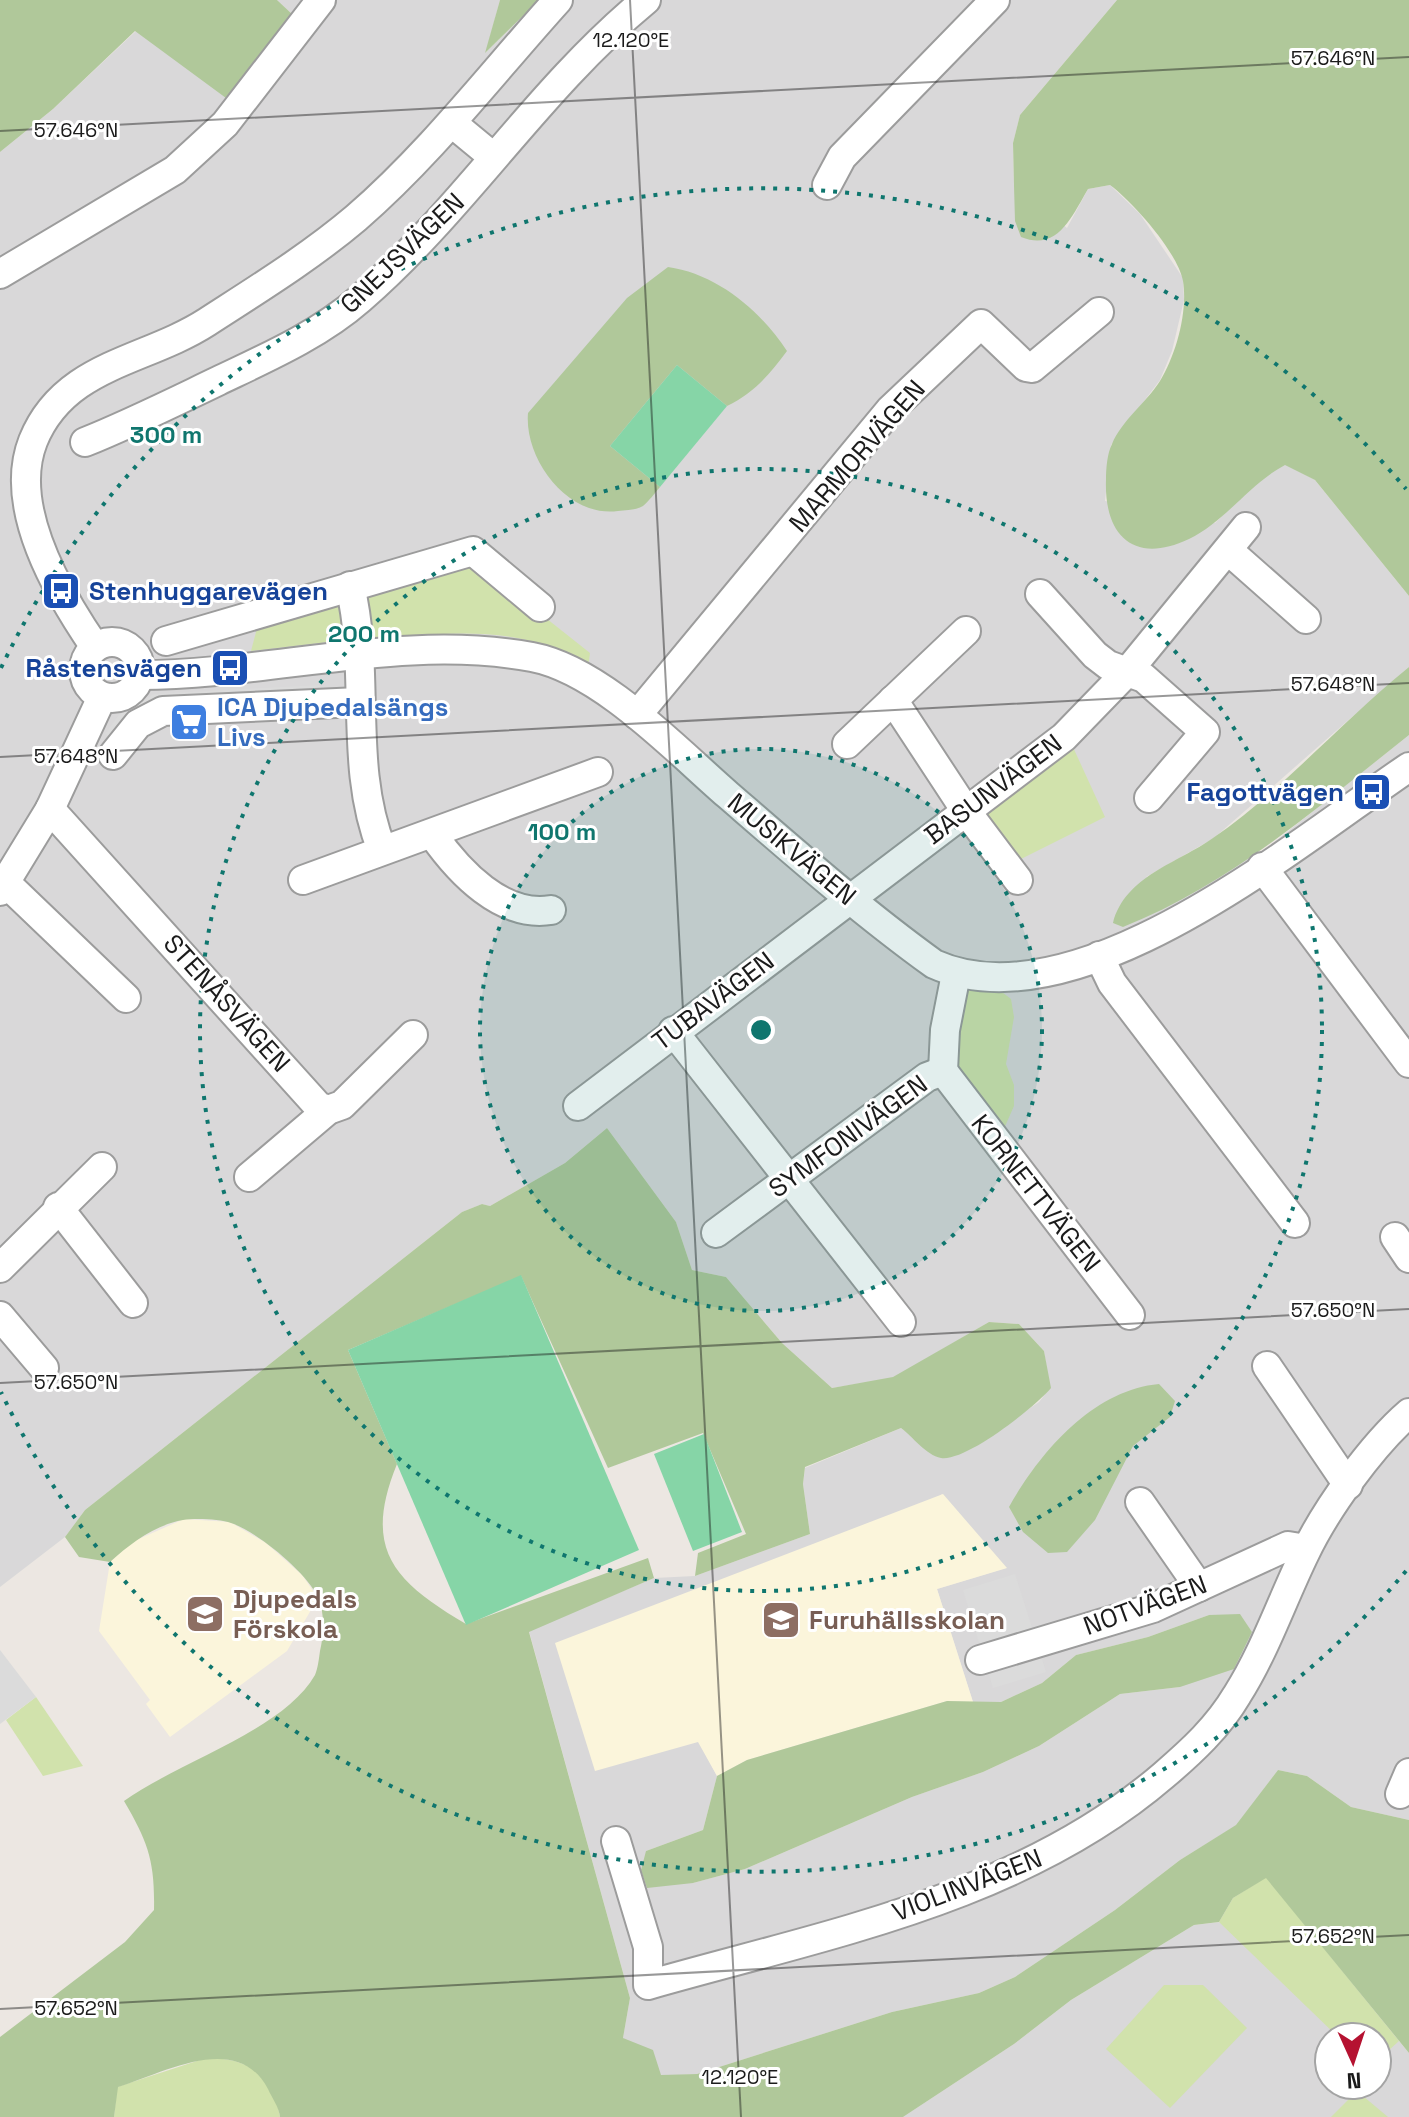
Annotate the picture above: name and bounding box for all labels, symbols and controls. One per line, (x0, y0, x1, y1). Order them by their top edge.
text: 12.120°E (593, 27, 669, 53)
text: 57.646°N (1291, 45, 1375, 71)
text: 57.646°N (34, 117, 118, 143)
street label: GNEJSVÄGEN (333, 185, 471, 321)
street label: MARMORVÄGEN (781, 373, 933, 539)
text: 300 m (130, 419, 202, 450)
bus stop icon: Stenhuggarevägen (40, 570, 82, 612)
place label: Stenhuggarevägen (89, 574, 328, 608)
text: 200 m (328, 618, 400, 649)
bus stop icon: Råstensvägen (209, 647, 251, 689)
place label: Råstensvägen (25, 651, 202, 685)
text: 57.648°N (1291, 671, 1375, 697)
place label: ICA Djupedalsängs Livs (217, 690, 448, 754)
supermarket icon: ICA Djupedalsängs Livs (168, 701, 210, 743)
street label: BASUNVÄGEN (917, 726, 1069, 852)
text: 57.648°N (34, 743, 118, 769)
bus stop icon: Fagottvägen (1351, 771, 1393, 813)
place label: Fagottvägen (1186, 775, 1344, 809)
street label: MUSIKVÄGEN (721, 785, 863, 913)
text: 100 m (528, 816, 596, 847)
street label: STENÅSVÄGEN (156, 927, 298, 1079)
street label: TUBAVÄGEN (645, 944, 781, 1058)
centre of rings (747, 1016, 775, 1044)
street label: SYMFONIVÄGEN (762, 1067, 934, 1205)
street label: KORNETTVÄGEN (964, 1107, 1108, 1279)
text: 57.650°N (1291, 1297, 1375, 1323)
text: 57.650°N (34, 1369, 118, 1395)
street label: NOTVÄGEN (1079, 1567, 1211, 1643)
place label: Djupedals Förskola (233, 1582, 357, 1646)
school or university icon: Djupedals Förskola (184, 1593, 226, 1635)
school or university icon: Furuhällsskolan (760, 1599, 802, 1641)
place label: Furuhällsskolan (809, 1603, 1005, 1637)
street label: VIOLINVÄGEN (887, 1841, 1047, 1929)
text: 57.652°N (1291, 1923, 1375, 1949)
text: 57.652°N (34, 1995, 118, 2021)
north arrow (1313, 2021, 1393, 2101)
text: 12.120°E (702, 2064, 778, 2090)
text: N (1346, 2067, 1362, 2095)

